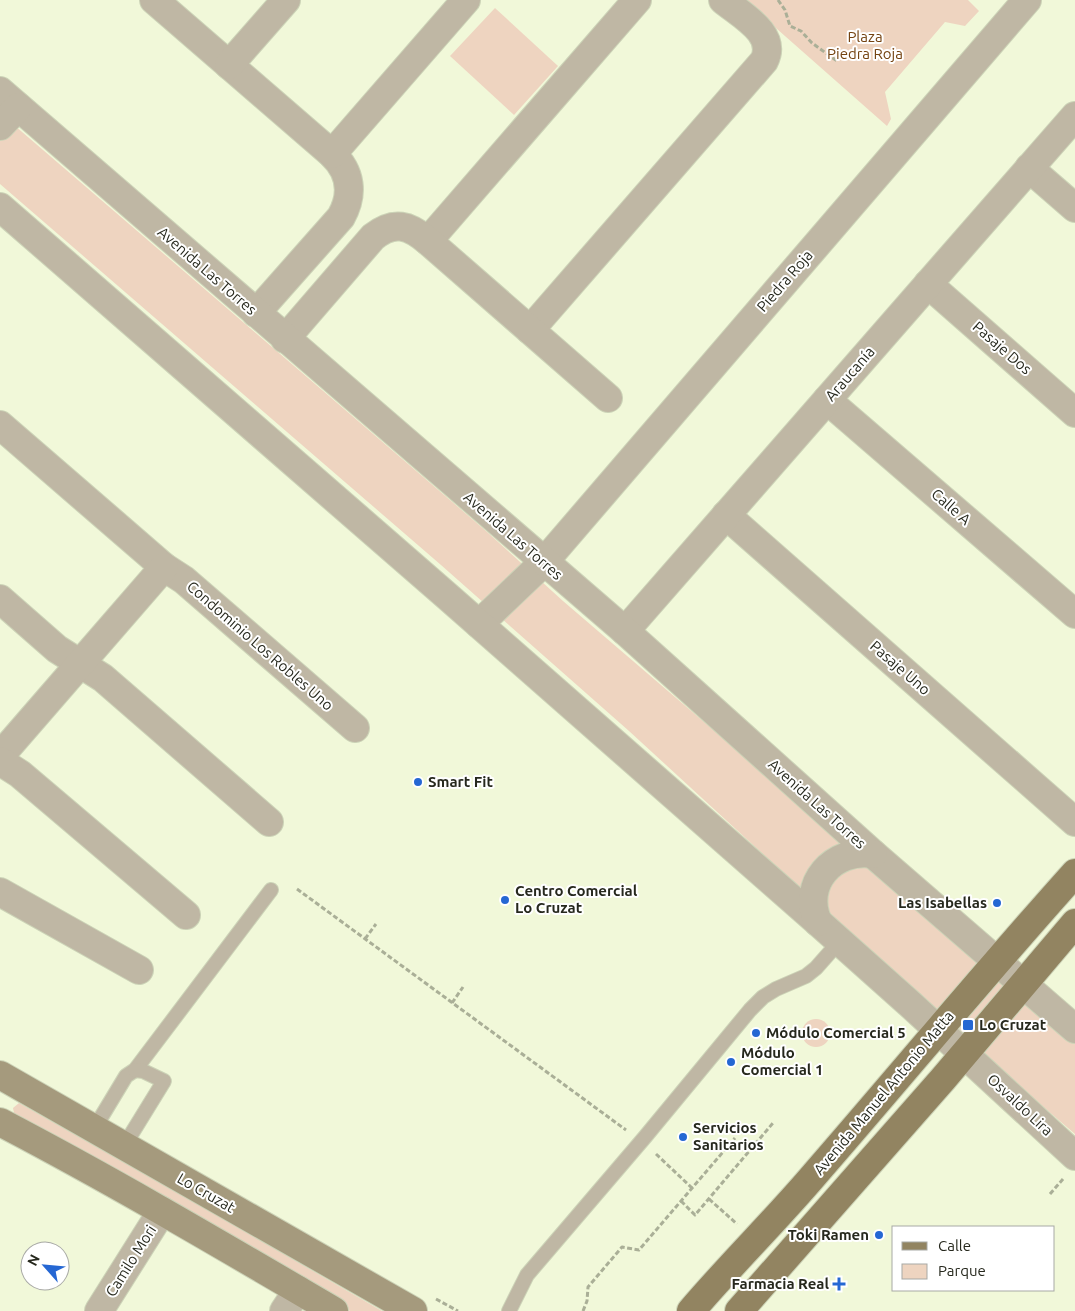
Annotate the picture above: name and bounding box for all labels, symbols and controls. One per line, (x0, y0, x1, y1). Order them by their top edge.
park label: Plaza Piedra Roja (827, 28, 903, 62)
street label: Avenida Las Torres (155, 223, 260, 318)
street label: Piedra Roja (753, 246, 816, 315)
street label: Pasaje Dos (970, 318, 1035, 378)
street label: Araucanía (821, 343, 878, 404)
street label: Calle A (928, 485, 975, 528)
street label: Avenida Las Torres (461, 488, 566, 583)
street label: Condominio Los Robles Uno (184, 578, 337, 714)
street label: Pasaje Uno (867, 637, 934, 698)
street label: Avenida Las Torres (765, 755, 870, 852)
place label: Smart Fit (428, 773, 493, 790)
marker: Smart Fit (412, 776, 424, 788)
place label: Centro Comercial Lo Cruzat (515, 882, 638, 916)
marker: Centro Comercial Lo Cruzat (499, 894, 511, 906)
place label: Las Isabellas (898, 894, 987, 911)
marker: Las Isabellas (991, 897, 1003, 909)
street label: Avenida Manuel Antonio Matta (810, 1007, 957, 1178)
place label: Lo Cruzat (979, 1016, 1047, 1033)
marker: Lo Cruzat (961, 1018, 975, 1032)
place label: Módulo Comercial 5 (766, 1024, 906, 1041)
marker: Módulo Comercial 5 (750, 1027, 762, 1039)
place label: Módulo Comercial 1 (741, 1044, 823, 1078)
marker: Módulo Comercial 1 (725, 1056, 737, 1068)
street label: Osvaldo Lira (984, 1070, 1056, 1139)
place label: Servicios Sanitarios (693, 1119, 764, 1153)
marker: Servicios Sanitarios (677, 1131, 689, 1143)
street label: Lo Cruzat (174, 1169, 238, 1216)
street label: Camilo Mori (102, 1222, 159, 1299)
place label: Toki Ramen (788, 1226, 869, 1243)
legend (892, 1226, 1055, 1291)
marker: Toki Ramen (873, 1229, 885, 1241)
text: Calle (938, 1237, 971, 1254)
north arrow (20, 1241, 70, 1291)
text: N (24, 1252, 43, 1268)
text: Parque (938, 1262, 986, 1279)
place label: Farmacia Real (731, 1275, 829, 1292)
marker: Farmacia Real (833, 1278, 845, 1290)

